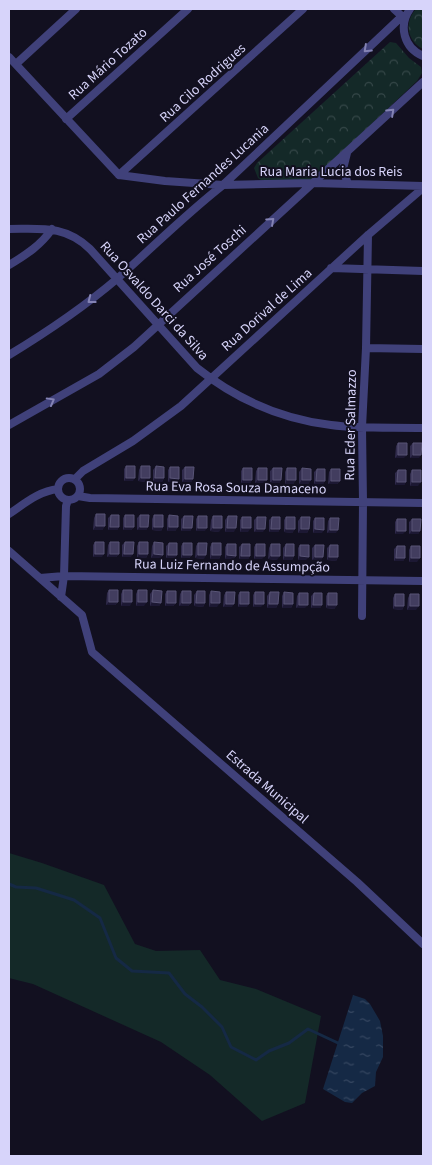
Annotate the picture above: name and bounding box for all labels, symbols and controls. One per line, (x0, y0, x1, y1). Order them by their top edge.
street label: Rua Mário Tozato (64, 23, 152, 105)
street label: Rua Cilo Rodrigues (156, 39, 251, 127)
one-way arrow (364, 43, 373, 52)
one-way arrow (386, 109, 395, 118)
street label: Rua Paulo Fernandes Lucania (133, 119, 273, 249)
street label: Rua Maria Lucia dos Reis (260, 162, 403, 182)
one-way arrow (265, 218, 274, 227)
street label: Rua José Toschi (169, 221, 251, 297)
street label: Rua Osvaldo Darci da Silva (95, 237, 213, 365)
street label: Rua Dorival de Lima (217, 264, 317, 356)
one-way arrow (88, 294, 97, 303)
street label: Rua Eder Salmazzo (340, 369, 362, 481)
one-way arrow (46, 398, 55, 408)
street label: Rua Eva Rosa Souza Damaceno (146, 476, 326, 500)
street label: Rua Luiz Fernando de Assumpção (134, 554, 330, 578)
street label: Estrada Municipal (221, 745, 313, 829)

